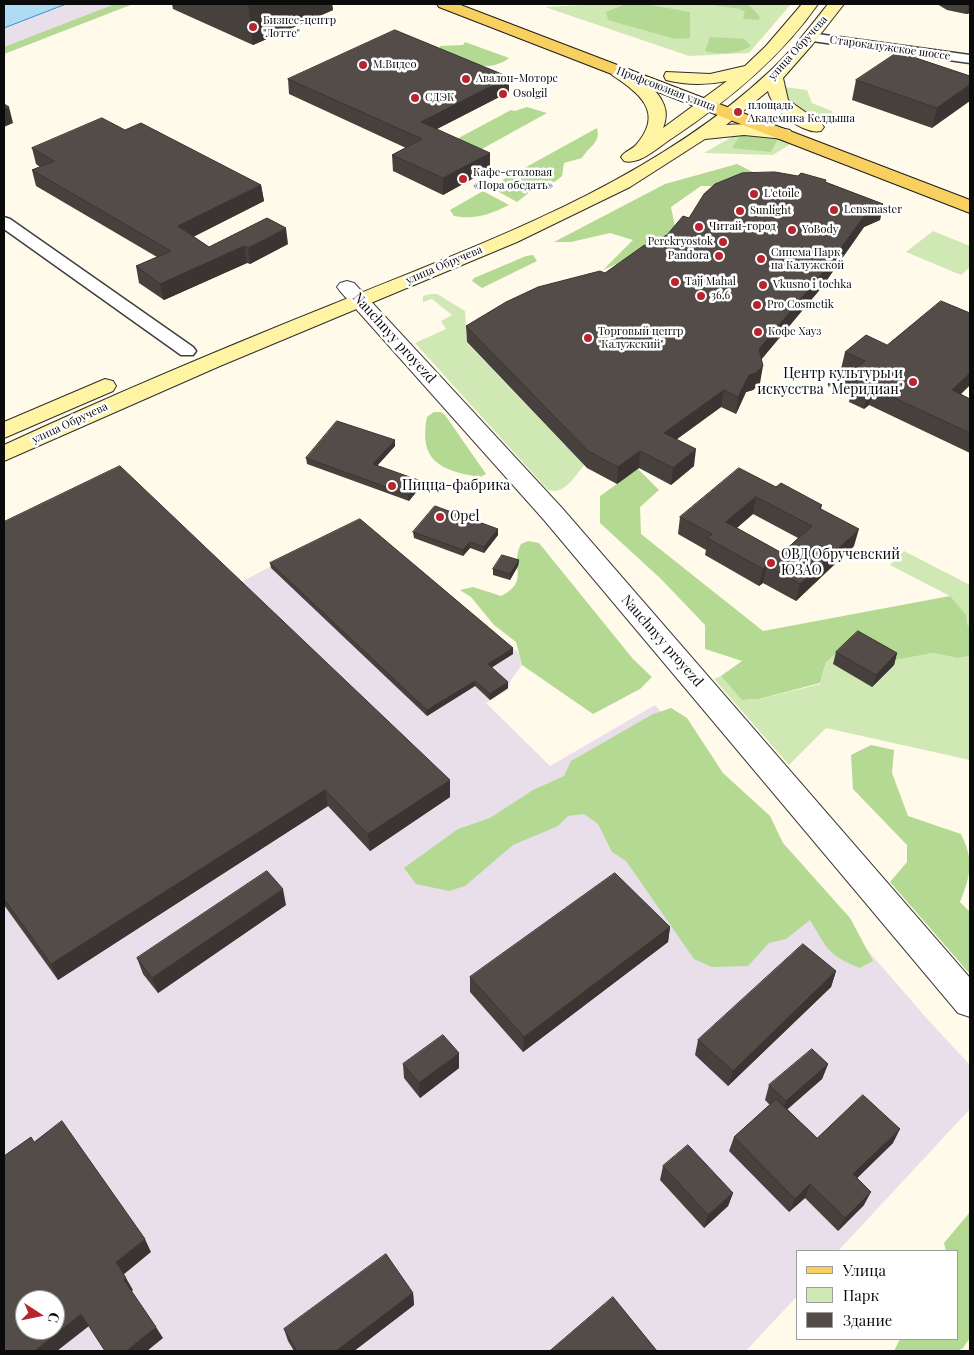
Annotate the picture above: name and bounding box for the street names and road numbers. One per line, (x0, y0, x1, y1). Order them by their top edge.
street label: улица Обручева (766, 13, 830, 83)
street label: Старокалужское шоссе (829, 33, 951, 63)
street label: Профсоюзная улица (615, 64, 717, 114)
street label: улица Обручева (404, 243, 484, 287)
street label: Nauchnyy proyezd (349, 289, 439, 387)
street label: улица Обручева (30, 400, 110, 446)
street label: Nauchnyy proyezd (618, 592, 706, 690)

